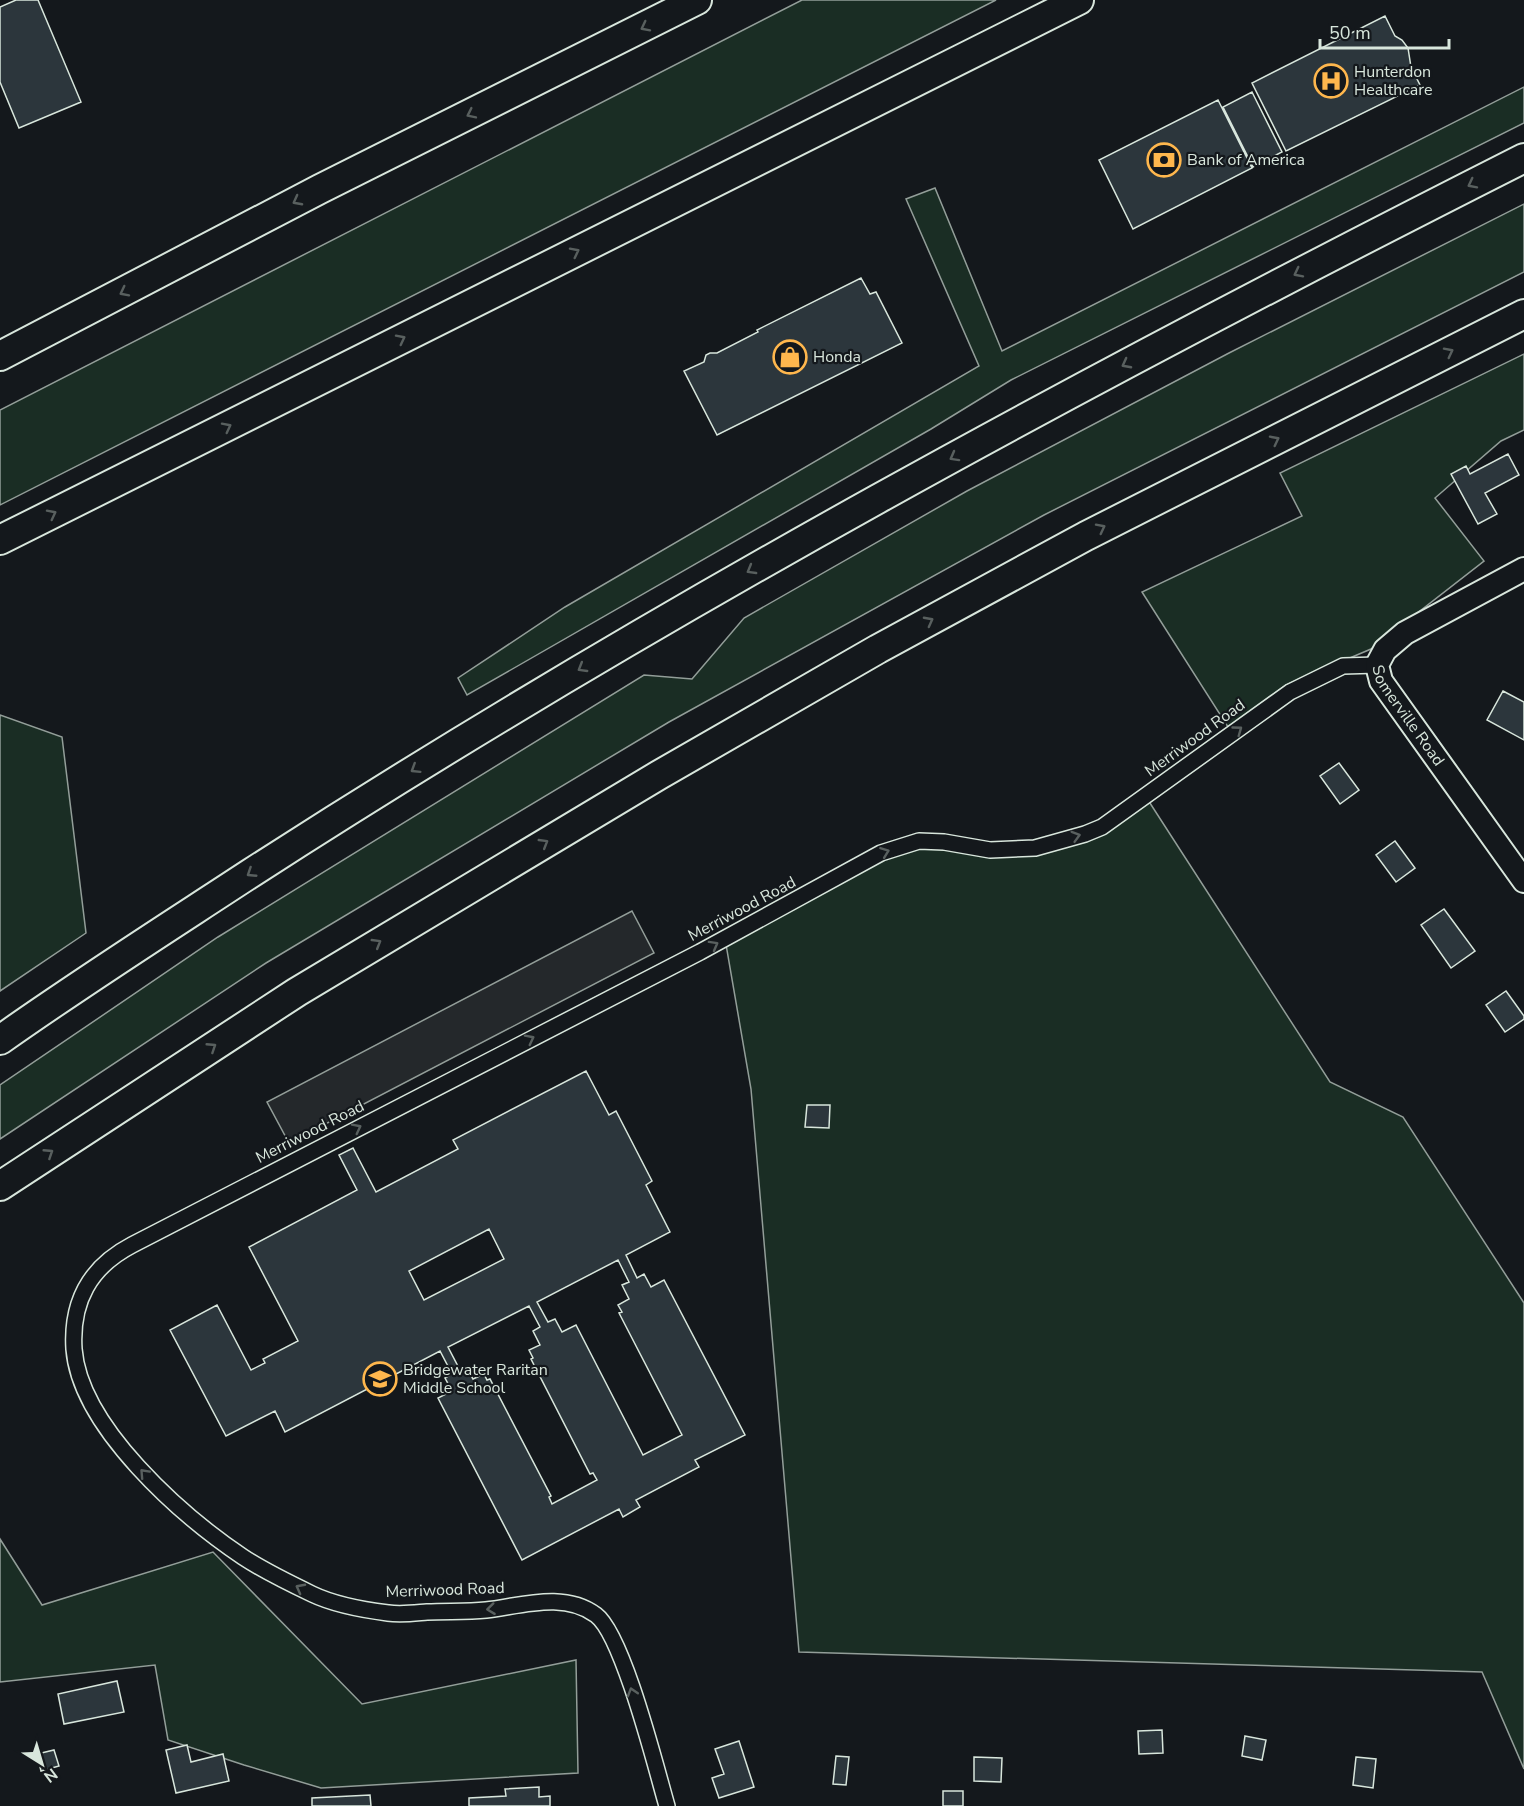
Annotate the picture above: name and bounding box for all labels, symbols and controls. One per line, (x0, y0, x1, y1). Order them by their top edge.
scale bar (1320, 12, 1449, 50)
one-way arrow (641, 19, 652, 31)
text: 50 m (1329, 21, 1371, 45)
place label: Hunterdon Healthcare (1354, 61, 1432, 101)
hospital icon: Hunterdon Healthcare (1313, 63, 1349, 99)
one-way arrow (466, 107, 477, 119)
bank icon: Bank of America (1146, 142, 1182, 178)
place label: Bank of America (1187, 149, 1305, 171)
one-way arrow (1467, 177, 1478, 188)
one-way arrow (292, 194, 303, 206)
one-way arrow (569, 248, 580, 259)
one-way arrow (1294, 266, 1305, 277)
one-way arrow (120, 285, 130, 296)
one-way arrow (395, 335, 406, 347)
shop icon: Honda (772, 339, 808, 375)
place label: Honda (813, 346, 861, 368)
one-way arrow (1443, 348, 1454, 360)
one-way arrow (1121, 357, 1132, 368)
one-way arrow (220, 422, 231, 434)
one-way arrow (1269, 436, 1280, 448)
one-way arrow (950, 450, 960, 461)
one-way arrow (46, 510, 57, 521)
one-way arrow (1095, 524, 1106, 536)
one-way arrow (747, 563, 757, 574)
one-way arrow (923, 617, 934, 628)
one-way arrow (578, 660, 588, 672)
street label: Somerville Road (1366, 663, 1449, 771)
street label: Merriwood Road (1140, 694, 1250, 782)
one-way arrow (1231, 726, 1242, 737)
one-way arrow (411, 762, 422, 773)
one-way arrow (1071, 831, 1081, 844)
one-way arrow (538, 839, 548, 850)
one-way arrow (880, 847, 890, 860)
one-way arrow (247, 866, 257, 878)
street label: Merriwood Road (684, 871, 800, 947)
one-way arrow (371, 939, 381, 951)
one-way arrow (708, 941, 718, 952)
one-way arrow (524, 1034, 535, 1046)
one-way arrow (205, 1043, 216, 1054)
street label: Merriwood Road (252, 1095, 368, 1169)
one-way arrow (351, 1124, 362, 1135)
one-way arrow (42, 1150, 53, 1161)
place label: Bridgewater Raritan Middle School (403, 1359, 548, 1399)
school or university icon: Bridgewater Raritan Middle School (362, 1361, 398, 1397)
one-way arrow (140, 1469, 151, 1480)
street label: Merriwood Road (385, 1577, 505, 1603)
one-way arrow (296, 1584, 307, 1595)
one-way arrow (487, 1602, 496, 1614)
one-way arrow (627, 1687, 640, 1698)
north arrow (12, 1734, 72, 1794)
text: N (39, 1763, 62, 1788)

